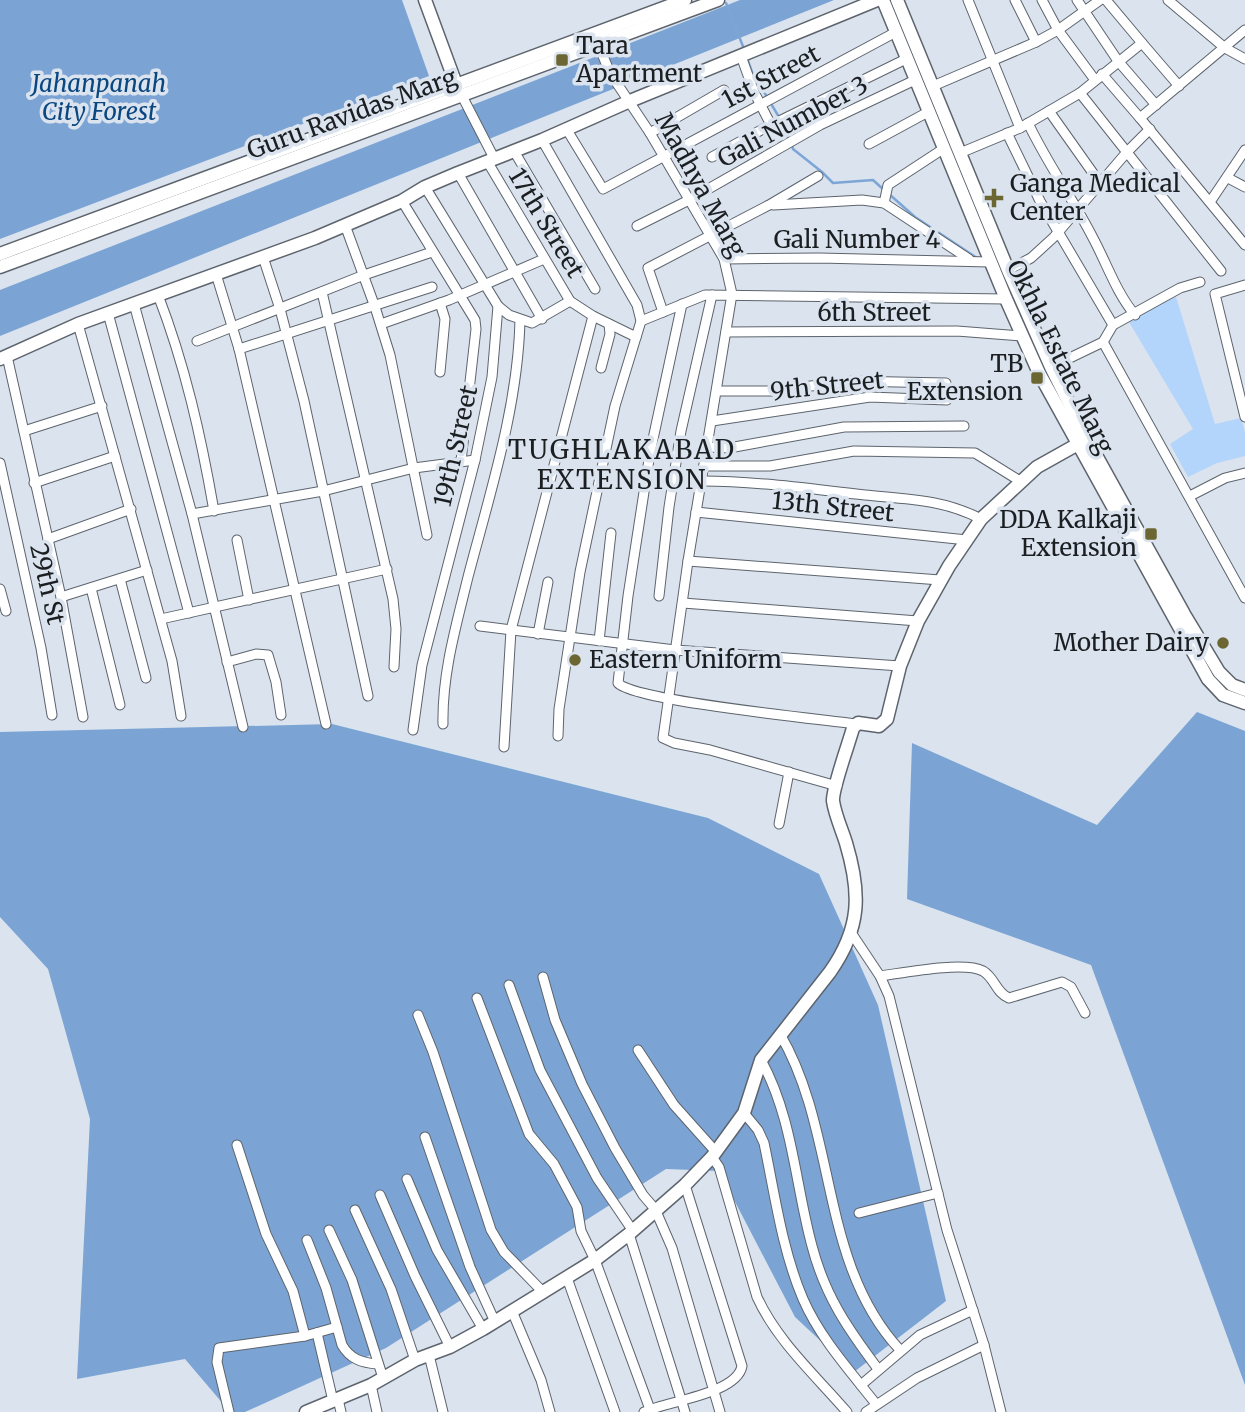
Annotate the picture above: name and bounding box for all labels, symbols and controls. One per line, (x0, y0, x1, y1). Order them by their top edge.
place label: Tara Apartment (575, 30, 703, 89)
street label: 1st Street (717, 38, 826, 115)
marker: Tara Apartment (554, 52, 570, 68)
street label: Guru Ravidas Marg (243, 61, 461, 166)
park label: Jahanpanah City Forest (29, 68, 166, 127)
street label: Gali Number 3 (712, 69, 873, 174)
street label: Madhya Marg (648, 107, 753, 263)
street label: 17th Street (502, 162, 592, 284)
place label: Ganga Medical Center (1010, 168, 1180, 227)
marker: Ganga Medical Center (984, 188, 1004, 208)
street label: Gali Number 4 (774, 224, 941, 255)
street label: Okhla Estate Marg (1000, 255, 1121, 459)
street label: 6th Street (817, 297, 931, 328)
place label: TB Extension (907, 348, 1023, 407)
street label: 9th Street (769, 364, 886, 407)
marker: TB Extension (1029, 370, 1045, 386)
street label: 19th Street (426, 382, 485, 510)
district label: TUGHLAKABAD EXTENSION (508, 433, 736, 496)
street label: 13th Street (770, 485, 896, 528)
place label: DDA Kalkaji Extension (999, 504, 1137, 563)
marker: DDA Kalkaji Extension (1143, 526, 1159, 542)
street label: 29th St (23, 540, 72, 628)
place label: Mother Dairy (1053, 627, 1209, 658)
marker: Mother Dairy (1215, 635, 1231, 651)
place label: Eastern Uniform (589, 644, 782, 675)
marker: Eastern Uniform (567, 652, 583, 668)

